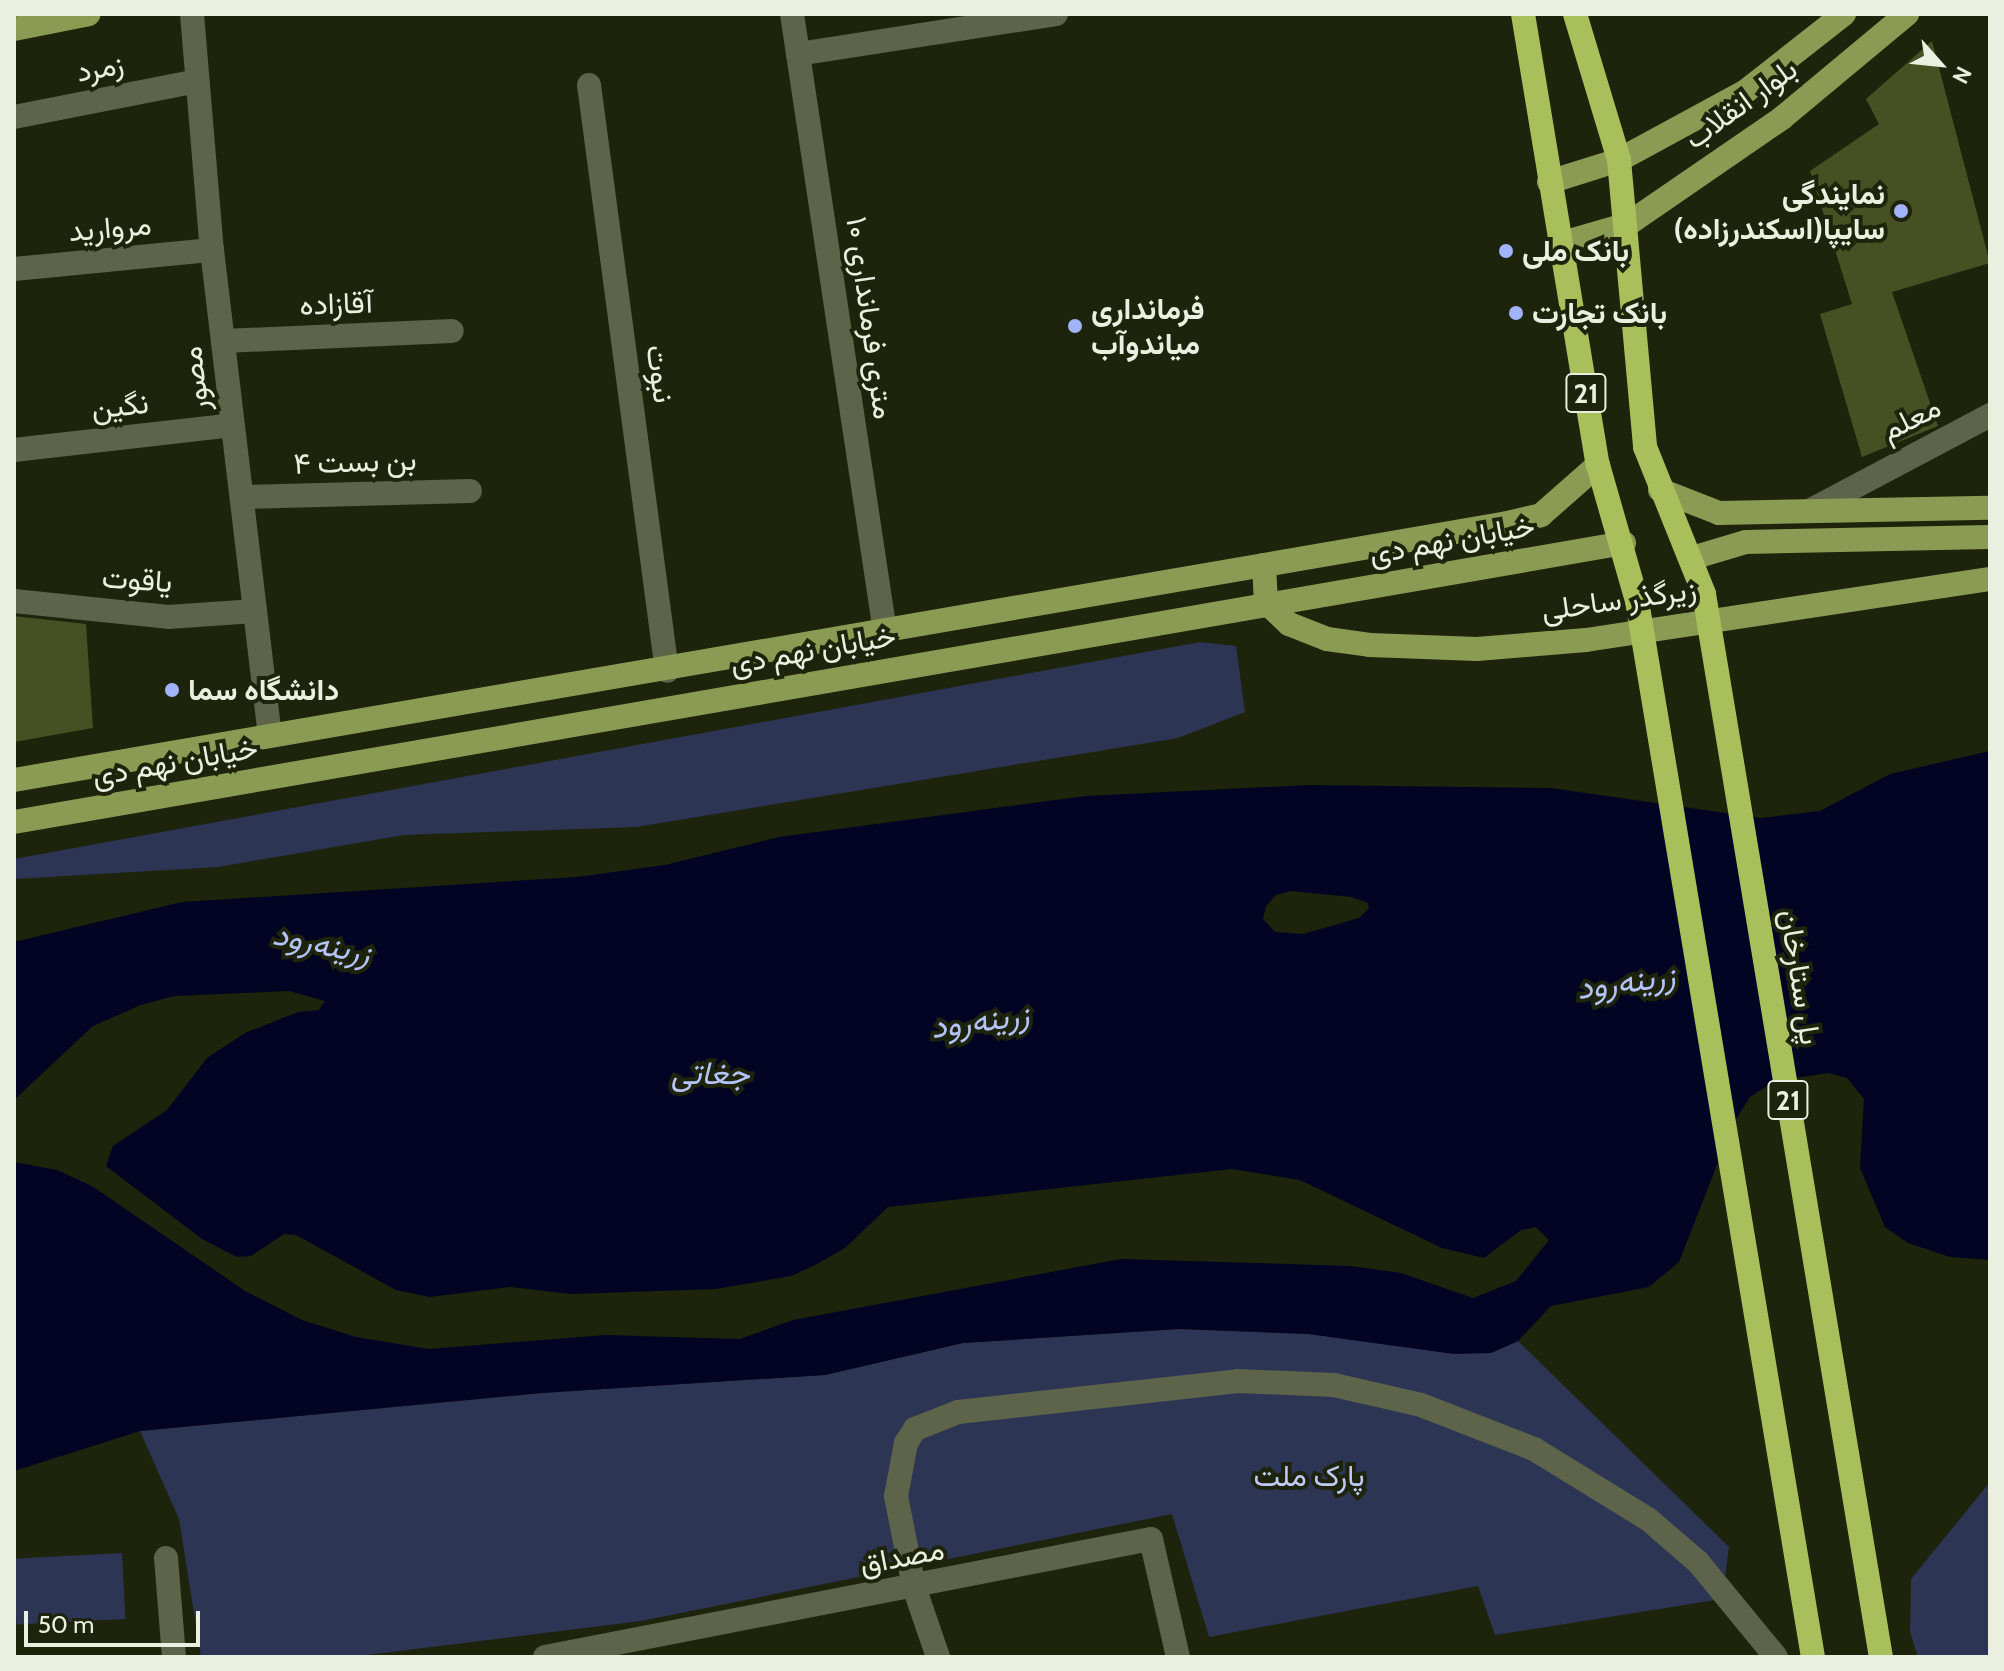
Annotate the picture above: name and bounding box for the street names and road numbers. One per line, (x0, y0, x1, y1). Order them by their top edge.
street label: زمرد (73, 46, 127, 90)
street label: بلوار انقلاب (1678, 51, 1804, 157)
street label: مروارید (67, 206, 153, 250)
street label: ۱۰ متری فرمانداری (838, 214, 902, 422)
street label: آقازاده (299, 285, 373, 323)
street label: نبوت (638, 343, 682, 405)
street label: مصور (173, 344, 217, 414)
road number: 21 (1564, 369, 1608, 417)
street label: نگین (90, 385, 150, 427)
street label: معلم (1875, 389, 1947, 449)
street label: بن بست ۴ (293, 442, 417, 482)
street label: خیابان نهم دی (1366, 508, 1538, 572)
street label: یاقوت (101, 560, 173, 600)
street label: زیرگذر ساحلی (1539, 571, 1699, 629)
street label: خیابان نهم دی (727, 618, 899, 682)
street label: خیابان نهم دی (89, 730, 261, 794)
street label: پل ستارخان (1772, 907, 1828, 1047)
road number: 21 (1766, 1076, 1810, 1124)
street label: مصداق (857, 1531, 947, 1583)

